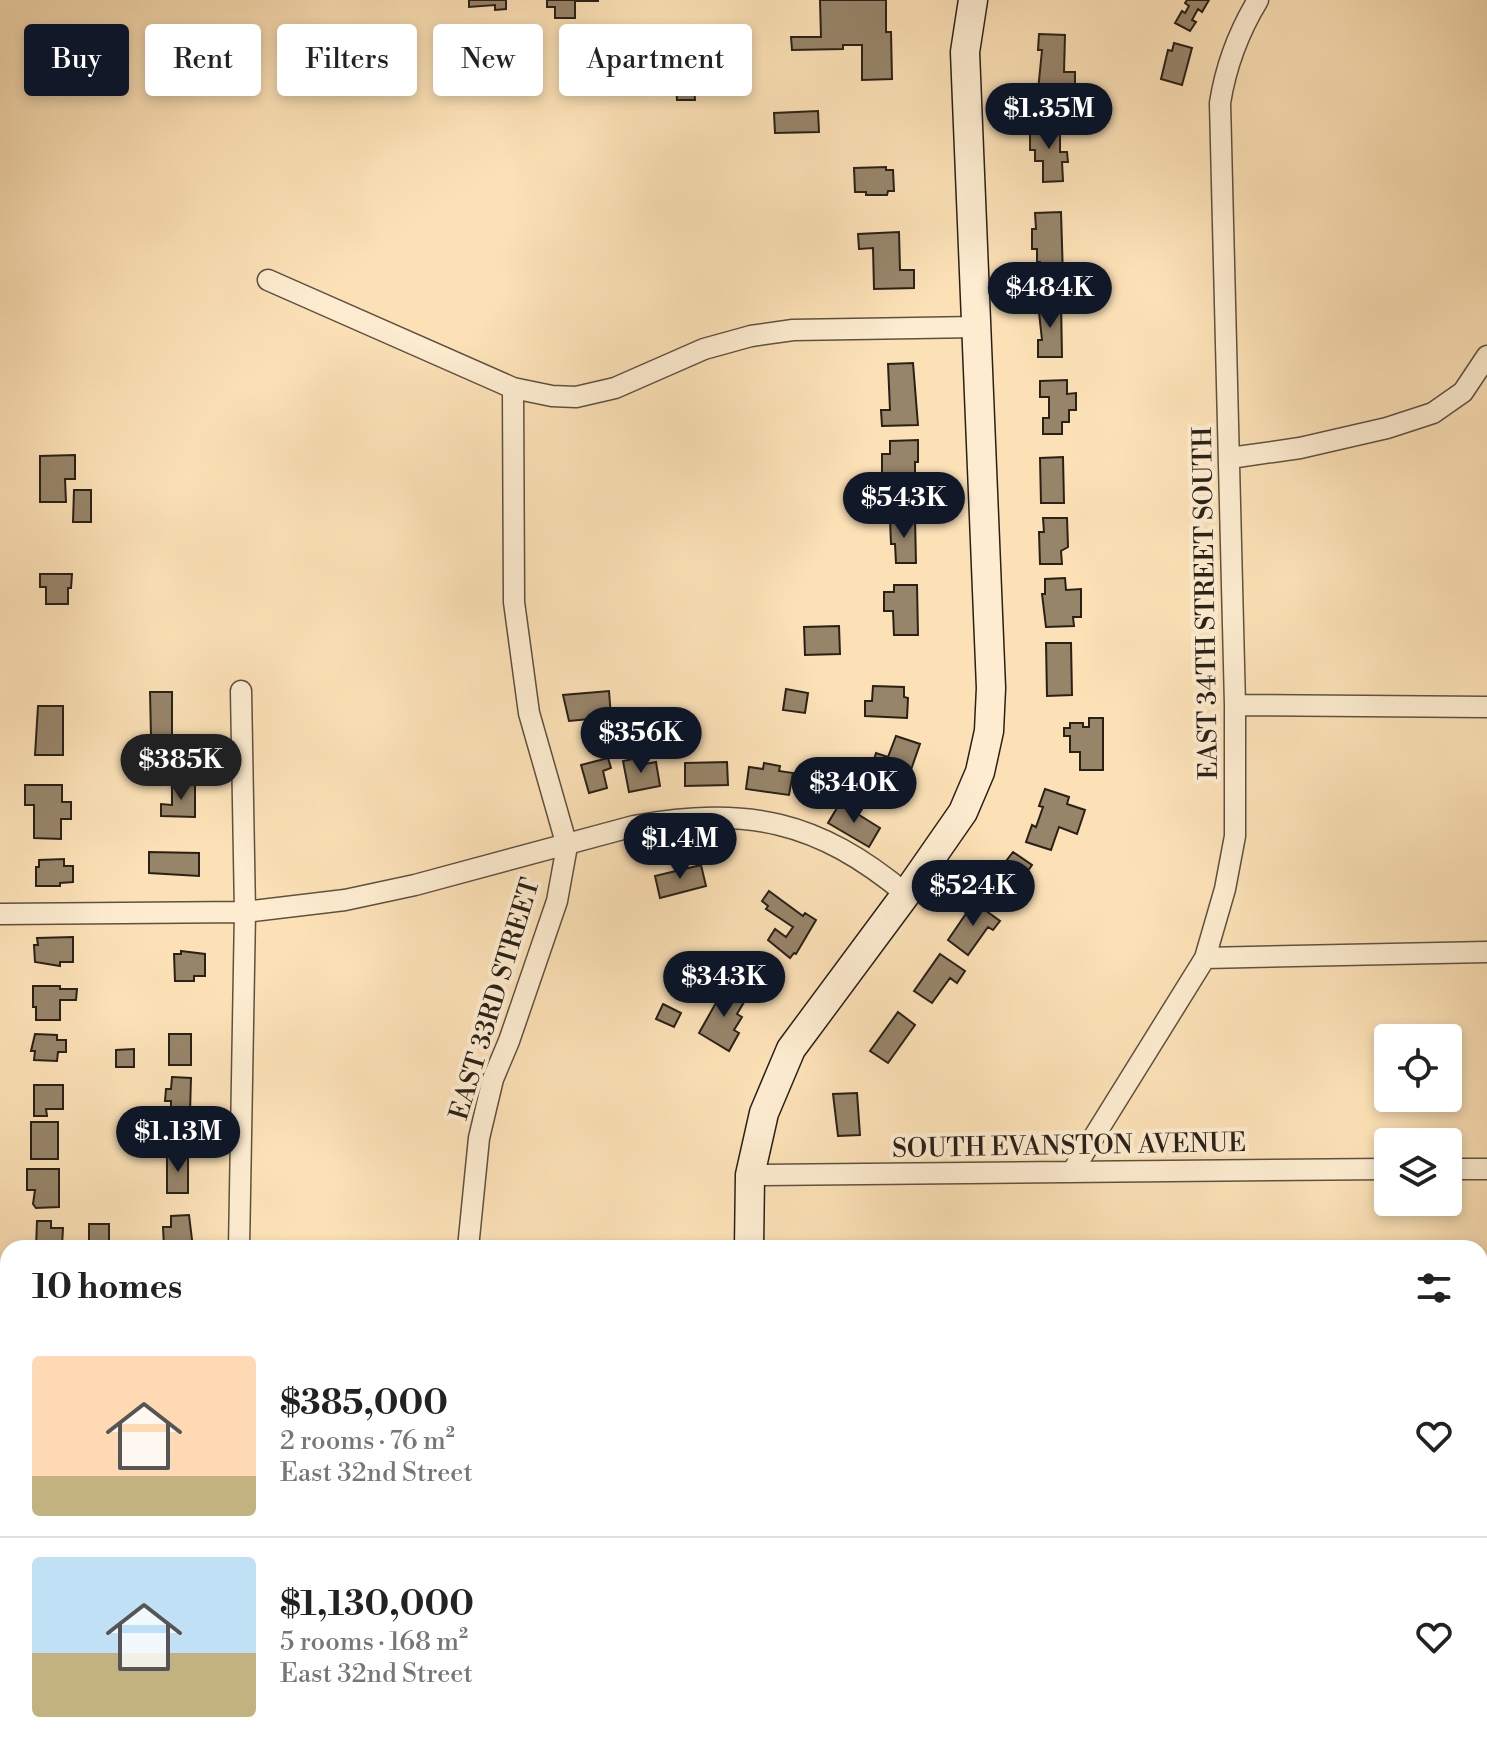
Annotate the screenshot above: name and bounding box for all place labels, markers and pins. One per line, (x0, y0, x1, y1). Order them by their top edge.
pin: $1.35M (984, 83, 1114, 151)
pin: $484K (994, 262, 1106, 330)
pin: $543K (848, 472, 960, 540)
pin: $356K (585, 707, 697, 775)
pin: $385K (125, 734, 237, 802)
pin: $340K (798, 757, 910, 825)
pin: $1.4M (624, 813, 736, 881)
pin: $524K (917, 860, 1029, 928)
pin: $343K (668, 951, 780, 1019)
pin: $1.13M (113, 1106, 243, 1174)

